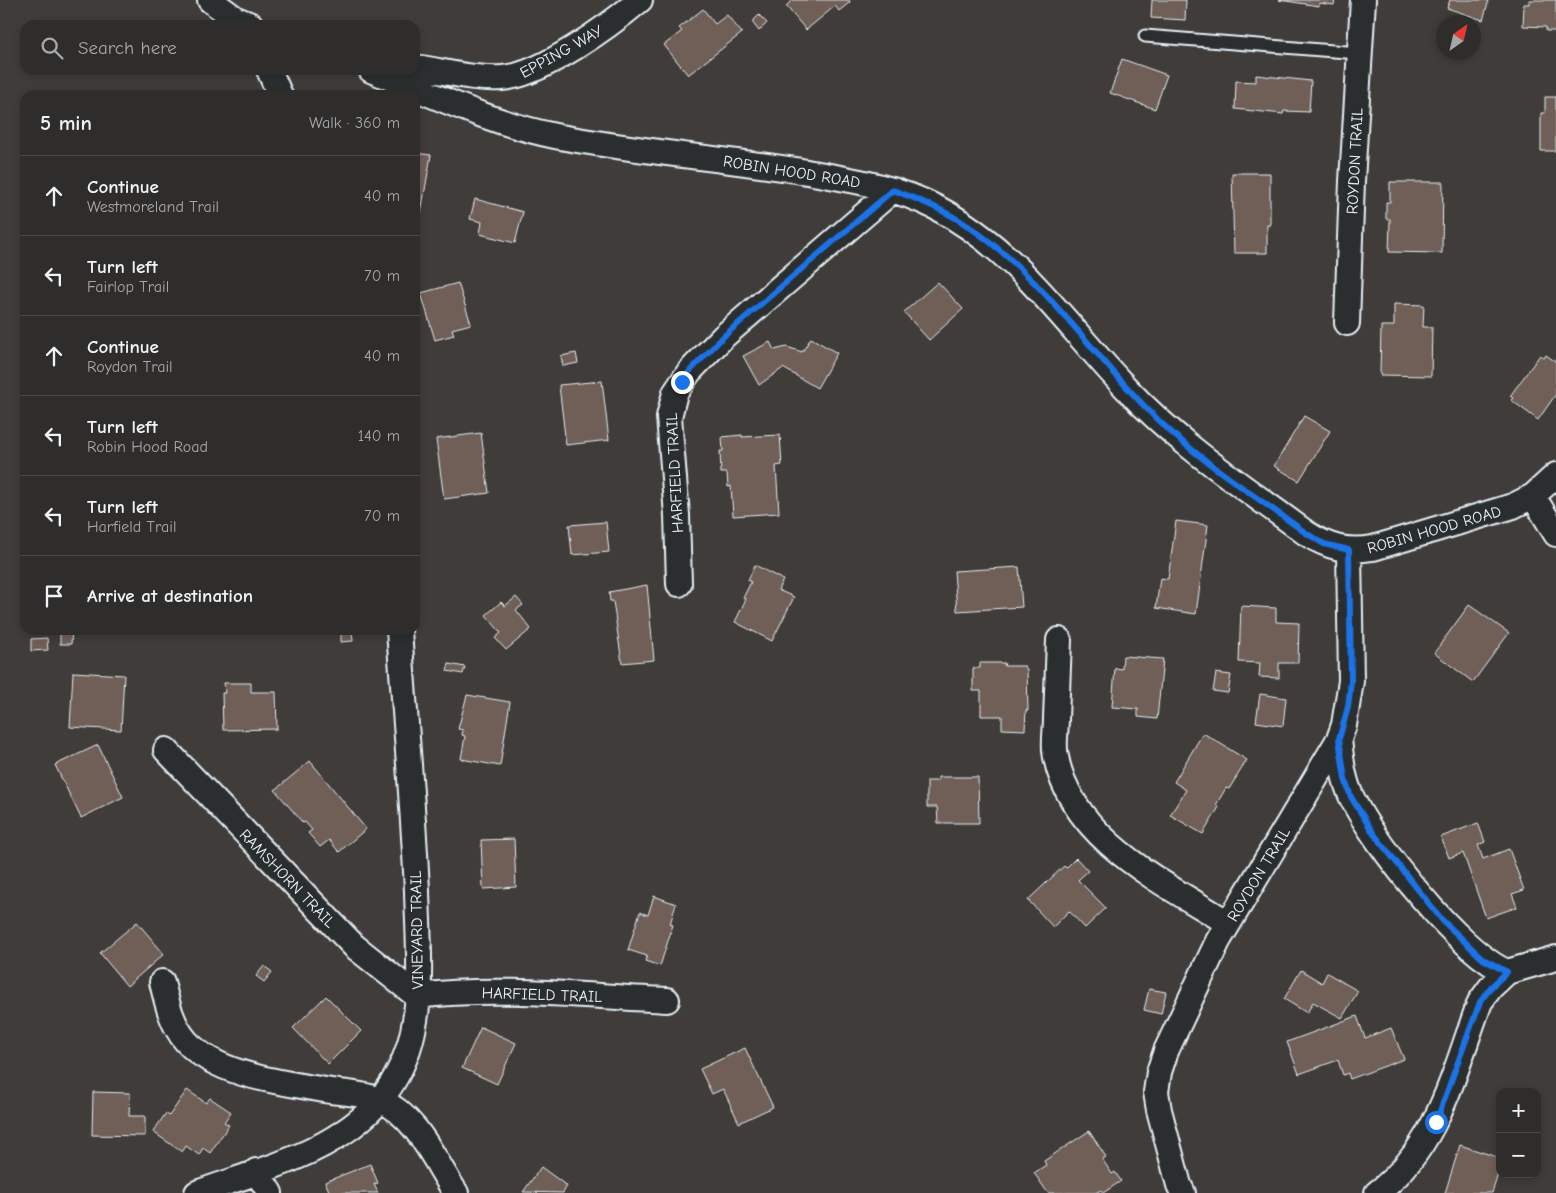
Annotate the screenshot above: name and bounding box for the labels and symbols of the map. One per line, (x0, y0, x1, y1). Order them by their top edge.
north arrow (1436, 15, 1481, 60)
street label: EPPING WAY (517, 21, 607, 82)
street label: ROYDON TRAIL (1343, 107, 1367, 215)
street label: ROBIN HOOD ROAD (722, 152, 862, 192)
route end (671, 371, 694, 394)
street label: HARFIELD TRAIL (663, 412, 687, 534)
street label: ROBIN HOOD ROAD (1365, 502, 1503, 558)
street label: ROYDON TRAIL (1224, 824, 1294, 925)
street label: RAMSHORN TRAIL (236, 826, 339, 932)
street label: VINEYARD TRAIL (407, 870, 427, 990)
street label: HARFIELD TRAIL (481, 984, 602, 1006)
route start (1425, 1111, 1448, 1134)

